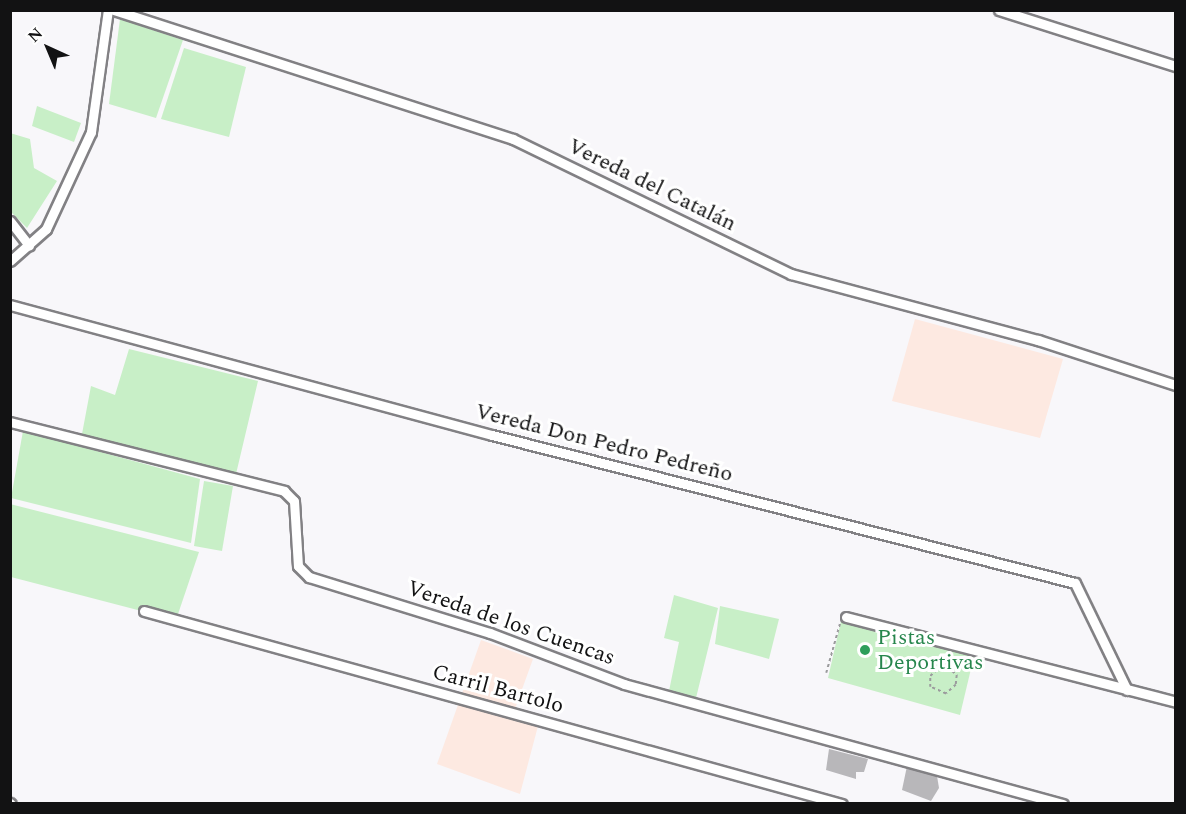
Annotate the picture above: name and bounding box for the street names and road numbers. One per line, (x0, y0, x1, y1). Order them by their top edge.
street label: Vereda del Catalán (564, 133, 740, 237)
street label: Vereda Don Pedro Pedreño (473, 398, 735, 488)
street label: Vereda de los Cuencas (404, 575, 618, 671)
street label: Carril Bartolo (429, 659, 567, 719)

